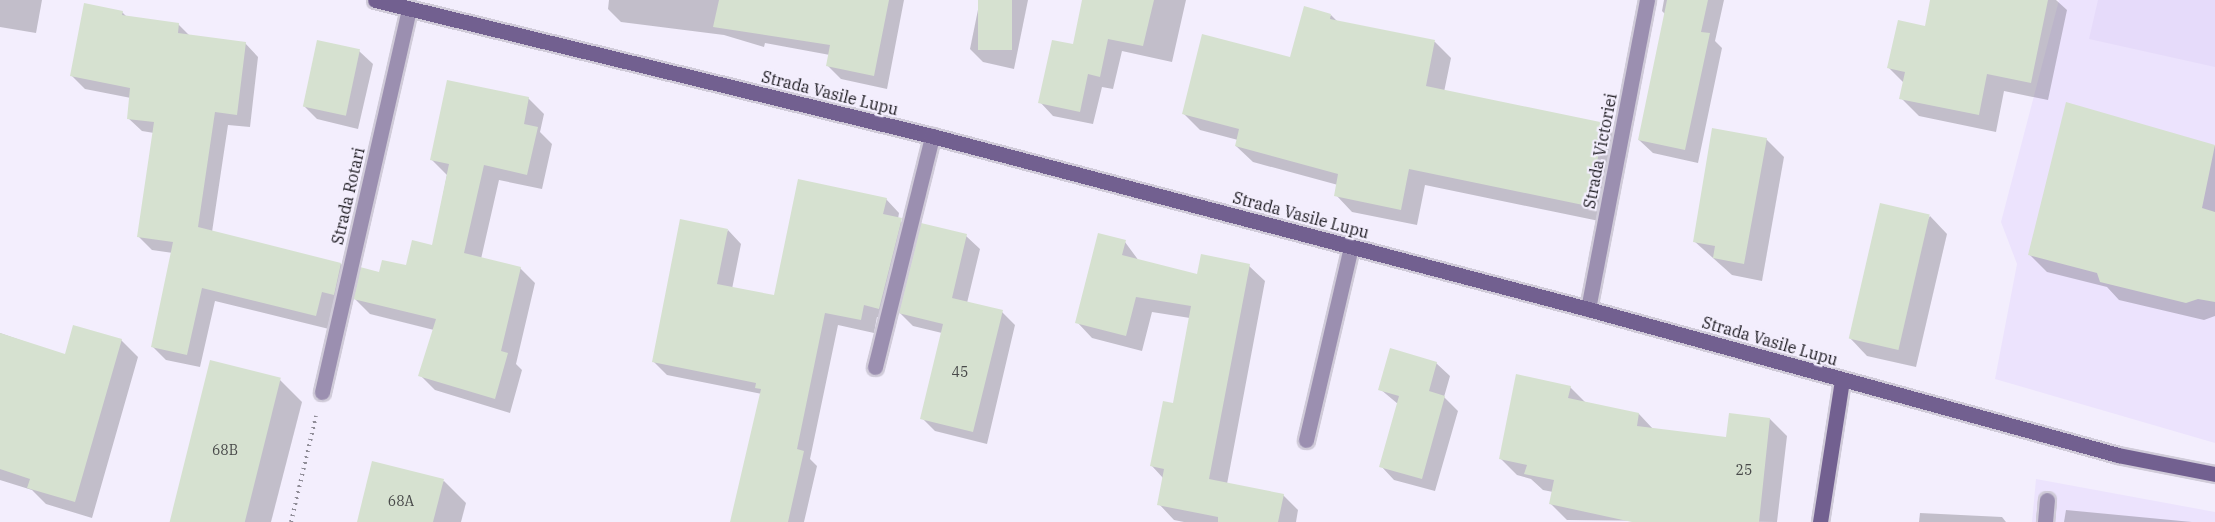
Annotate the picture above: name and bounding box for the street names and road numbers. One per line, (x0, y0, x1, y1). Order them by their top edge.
street label: Strada Vasile Lupu (760, 67, 900, 119)
street label: Strada Victoriei (1579, 92, 1621, 210)
street label: Strada Rotari (327, 146, 369, 246)
street label: Strada Vasile Lupu (1231, 188, 1371, 242)
street label: Strada Vasile Lupu (1700, 312, 1840, 370)

